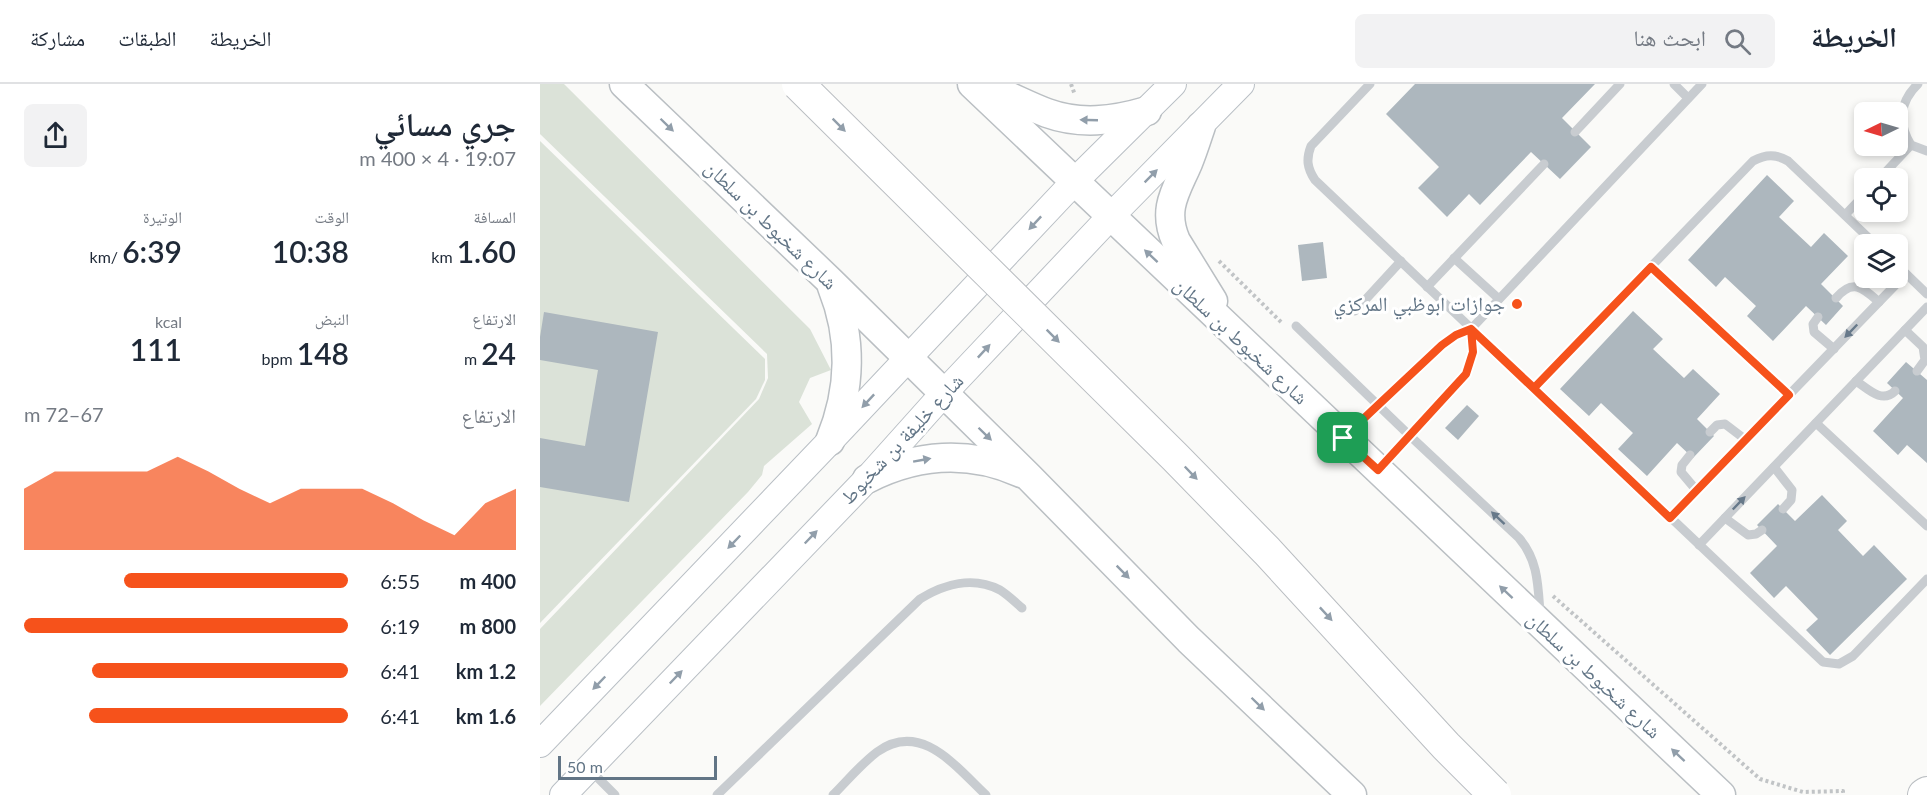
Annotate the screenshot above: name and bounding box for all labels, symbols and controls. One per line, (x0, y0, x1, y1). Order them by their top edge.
search box (1355, 14, 1775, 68)
text: الخريطة (1811, 19, 1897, 53)
text: ابحث هنا (1633, 24, 1706, 51)
text: مشاركة (30, 25, 85, 50)
text: الطبقات (118, 25, 177, 50)
text: الخريطة (210, 25, 271, 50)
icon: search (1721, 25, 1754, 58)
north arrow (1854, 102, 1908, 156)
map controls (1854, 102, 1908, 288)
text: جري مسائي (374, 103, 516, 143)
button: share (24, 104, 87, 167)
one-way arrow (1080, 116, 1099, 125)
one-way arrow (659, 117, 673, 131)
one-way arrow (832, 118, 847, 132)
text: 19:07 · 4 × 400 m (359, 146, 516, 170)
street label: شارع شخبوط بن سلطان (699, 155, 843, 295)
button: locate (1854, 168, 1908, 222)
one-way arrow (1144, 169, 1158, 183)
text: الوتيرة (143, 207, 182, 226)
text: الوقت (315, 207, 349, 226)
text: المسافة (474, 207, 516, 226)
one-way arrow (1028, 216, 1042, 231)
text: 6:39 (122, 233, 182, 269)
text: 10:38 (272, 233, 349, 269)
text: 1.60 (457, 233, 516, 269)
button: layers (1854, 234, 1908, 288)
text: /km (90, 247, 122, 266)
text: km (431, 247, 457, 266)
one-way arrow (1144, 250, 1159, 263)
street label: شارع شخبوط بن سلطان (1168, 272, 1314, 410)
place label: جوازات ابوظبي المركزي (1334, 291, 1505, 320)
marker: جوازات ابوظبي المركزي (1510, 297, 1524, 311)
text: النبض (315, 309, 349, 328)
text: الارتفاع (472, 309, 516, 328)
text: kcal (155, 312, 182, 331)
one-way arrow (1844, 324, 1858, 339)
one-way arrow (1045, 329, 1060, 343)
text: 111 (130, 331, 182, 367)
text: 148 (297, 335, 349, 371)
text: 24 (481, 335, 516, 371)
one-way arrow (976, 344, 990, 358)
text: bpm (262, 349, 297, 368)
text: m (464, 349, 481, 368)
street label: شارع خليفة بن شخبوط (835, 368, 969, 510)
one-way arrow (862, 394, 876, 408)
text: 67–72 m (24, 402, 104, 426)
text: الارتفاع (461, 403, 516, 427)
pin (1317, 412, 1368, 463)
icon: arrive (1326, 421, 1359, 454)
one-way arrow (978, 427, 992, 441)
one-way arrow (912, 455, 931, 464)
one-way arrow (1184, 466, 1198, 480)
one-way arrow (1732, 495, 1746, 510)
one-way arrow (1491, 511, 1505, 525)
one-way arrow (804, 530, 818, 544)
one-way arrow (727, 535, 741, 549)
one-way arrow (1116, 565, 1130, 580)
text: 6:55 (380, 569, 420, 593)
text: 400 m (460, 569, 516, 593)
one-way arrow (1499, 585, 1514, 599)
one-way arrow (1319, 606, 1332, 621)
street label: شارع شخبوط بن سلطان (1521, 606, 1667, 744)
text: 6:19 (380, 614, 420, 638)
text: 800 m (460, 614, 516, 638)
text: 6:41 (380, 659, 420, 683)
text: 1.2 km (456, 659, 516, 683)
one-way arrow (669, 670, 683, 685)
one-way arrow (592, 676, 606, 690)
one-way arrow (1250, 697, 1265, 711)
text: 6:41 (380, 704, 420, 728)
text: 1.6 km (456, 704, 516, 728)
one-way arrow (1671, 748, 1686, 762)
scale bar (558, 753, 717, 780)
text: 50 m (567, 757, 603, 776)

